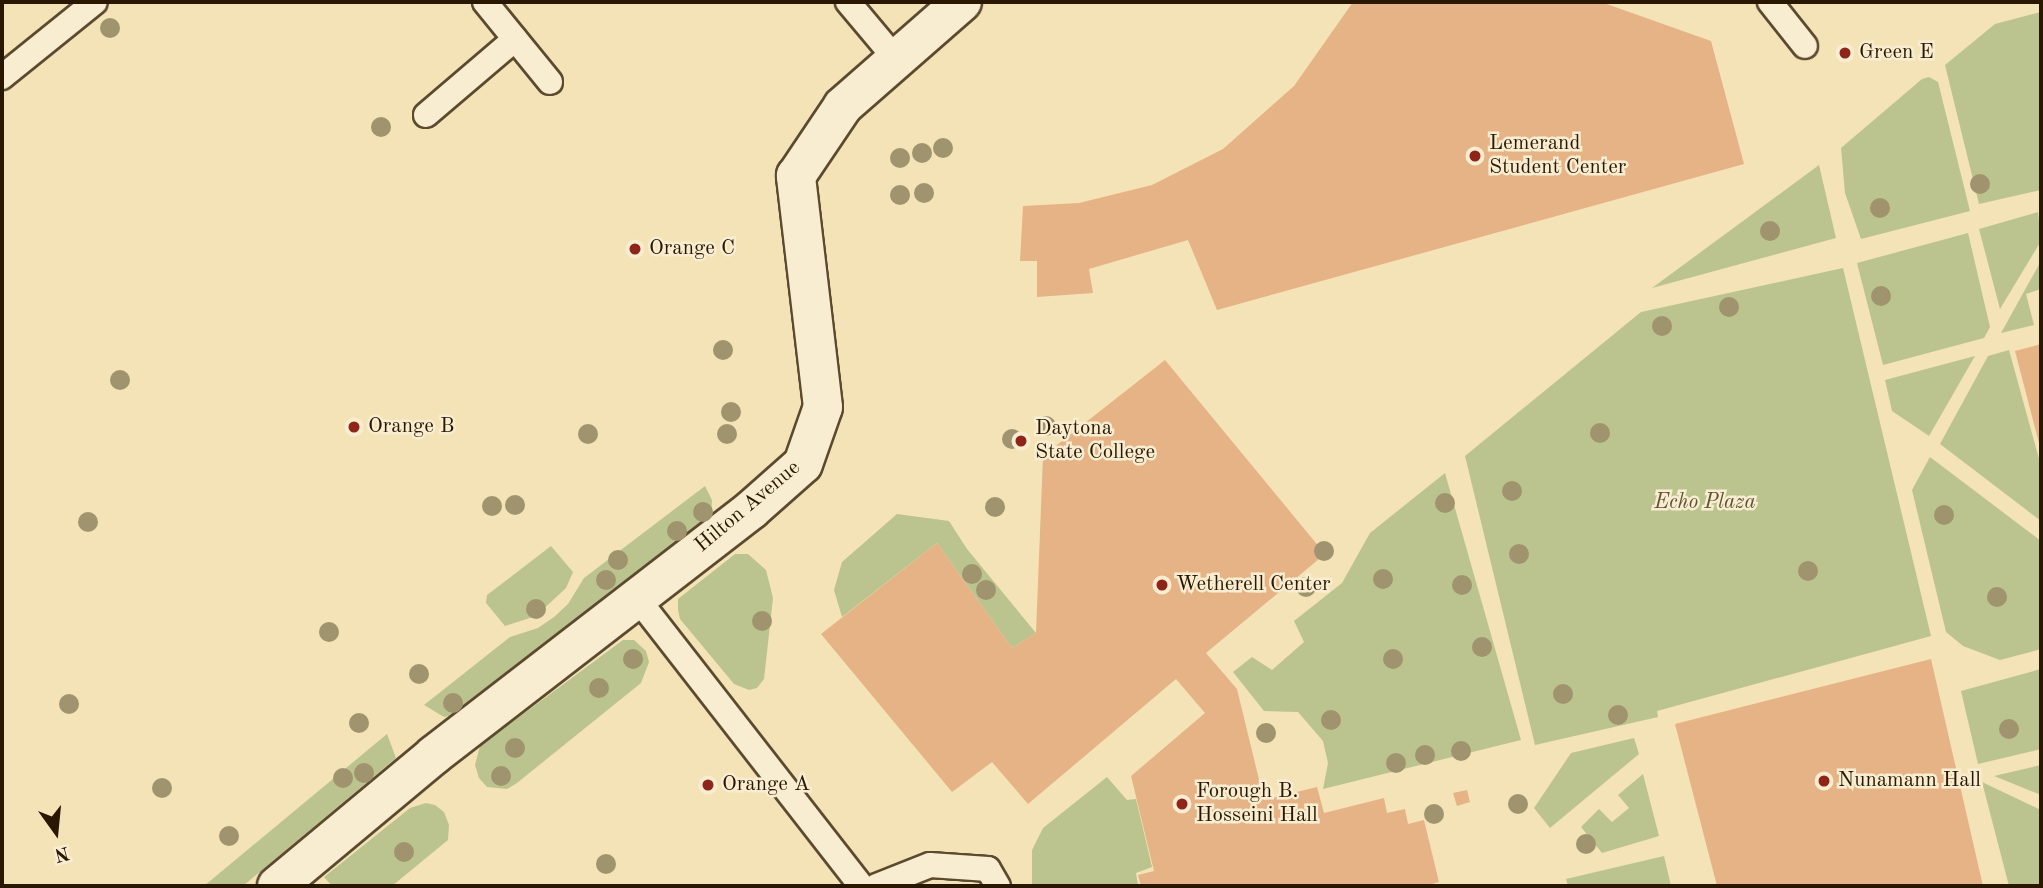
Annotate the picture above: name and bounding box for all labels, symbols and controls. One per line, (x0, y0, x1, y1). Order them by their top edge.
place label: Green E (1859, 40, 1934, 66)
marker: Green E (1837, 45, 1853, 61)
place label: Lemerand Student Center (1489, 131, 1626, 181)
marker: Lemerand Student Center (1467, 148, 1483, 164)
place label: Orange C (649, 236, 735, 262)
marker: Orange C (627, 241, 643, 257)
place label: Orange B (368, 414, 454, 440)
place label: Daytona State College (1035, 416, 1155, 466)
marker: Orange B (346, 419, 362, 435)
marker: Daytona State College (1013, 433, 1029, 449)
street label: Hilton Avenue (690, 456, 806, 558)
park label: Echo Plaza (1654, 490, 1756, 516)
place label: Wetherell Center (1176, 572, 1331, 598)
marker: Wetherell Center (1154, 577, 1170, 593)
place label: Nunamann Hall (1838, 768, 1981, 794)
place label: Orange A (722, 772, 810, 798)
marker: Nunamann Hall (1816, 773, 1832, 789)
marker: Orange A (700, 777, 716, 793)
place label: Forough B. Hosseini Hall (1196, 779, 1318, 829)
marker: Forough B. Hosseini Hall (1174, 796, 1190, 812)
north arrow (21, 797, 91, 867)
text: N (52, 842, 71, 864)

